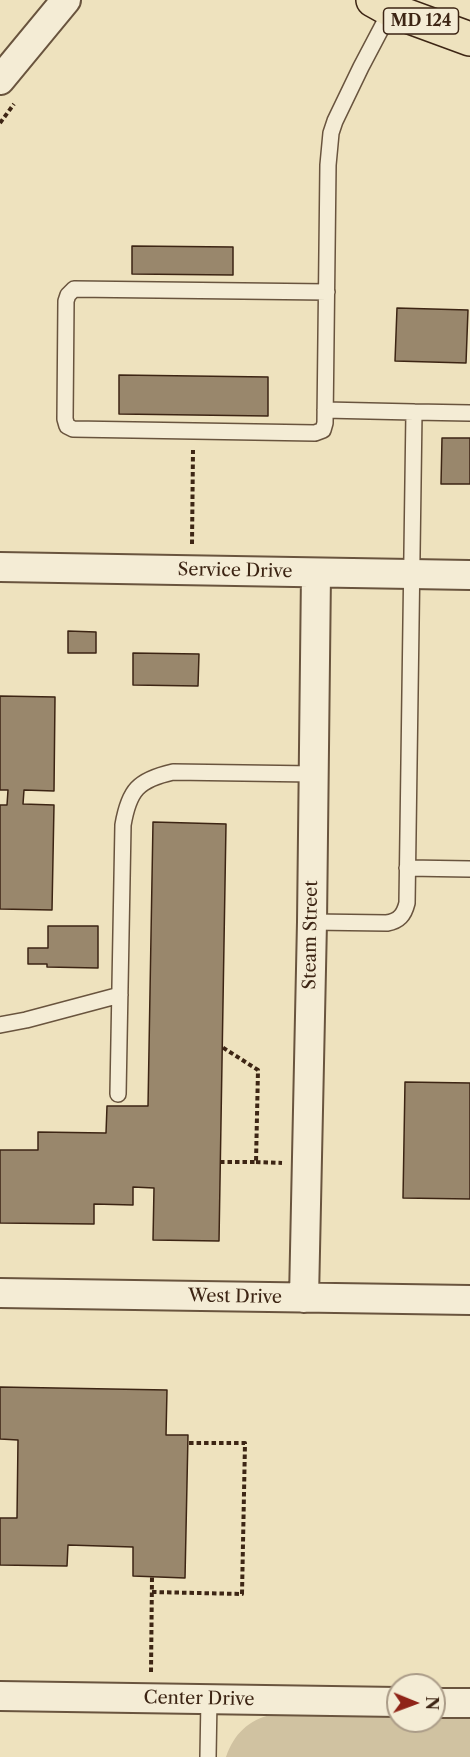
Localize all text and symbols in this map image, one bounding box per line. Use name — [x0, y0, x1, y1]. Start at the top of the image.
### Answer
road number: MD 124 — [384, 8, 458, 34]
street label: Service Drive — [177, 559, 293, 583]
street label: Steam Street — [299, 880, 323, 990]
street label: West Drive — [188, 1285, 282, 1309]
north arrow — [386, 1673, 446, 1733]
street label: Center Drive — [143, 1687, 255, 1711]
text: N — [422, 1696, 442, 1710]

